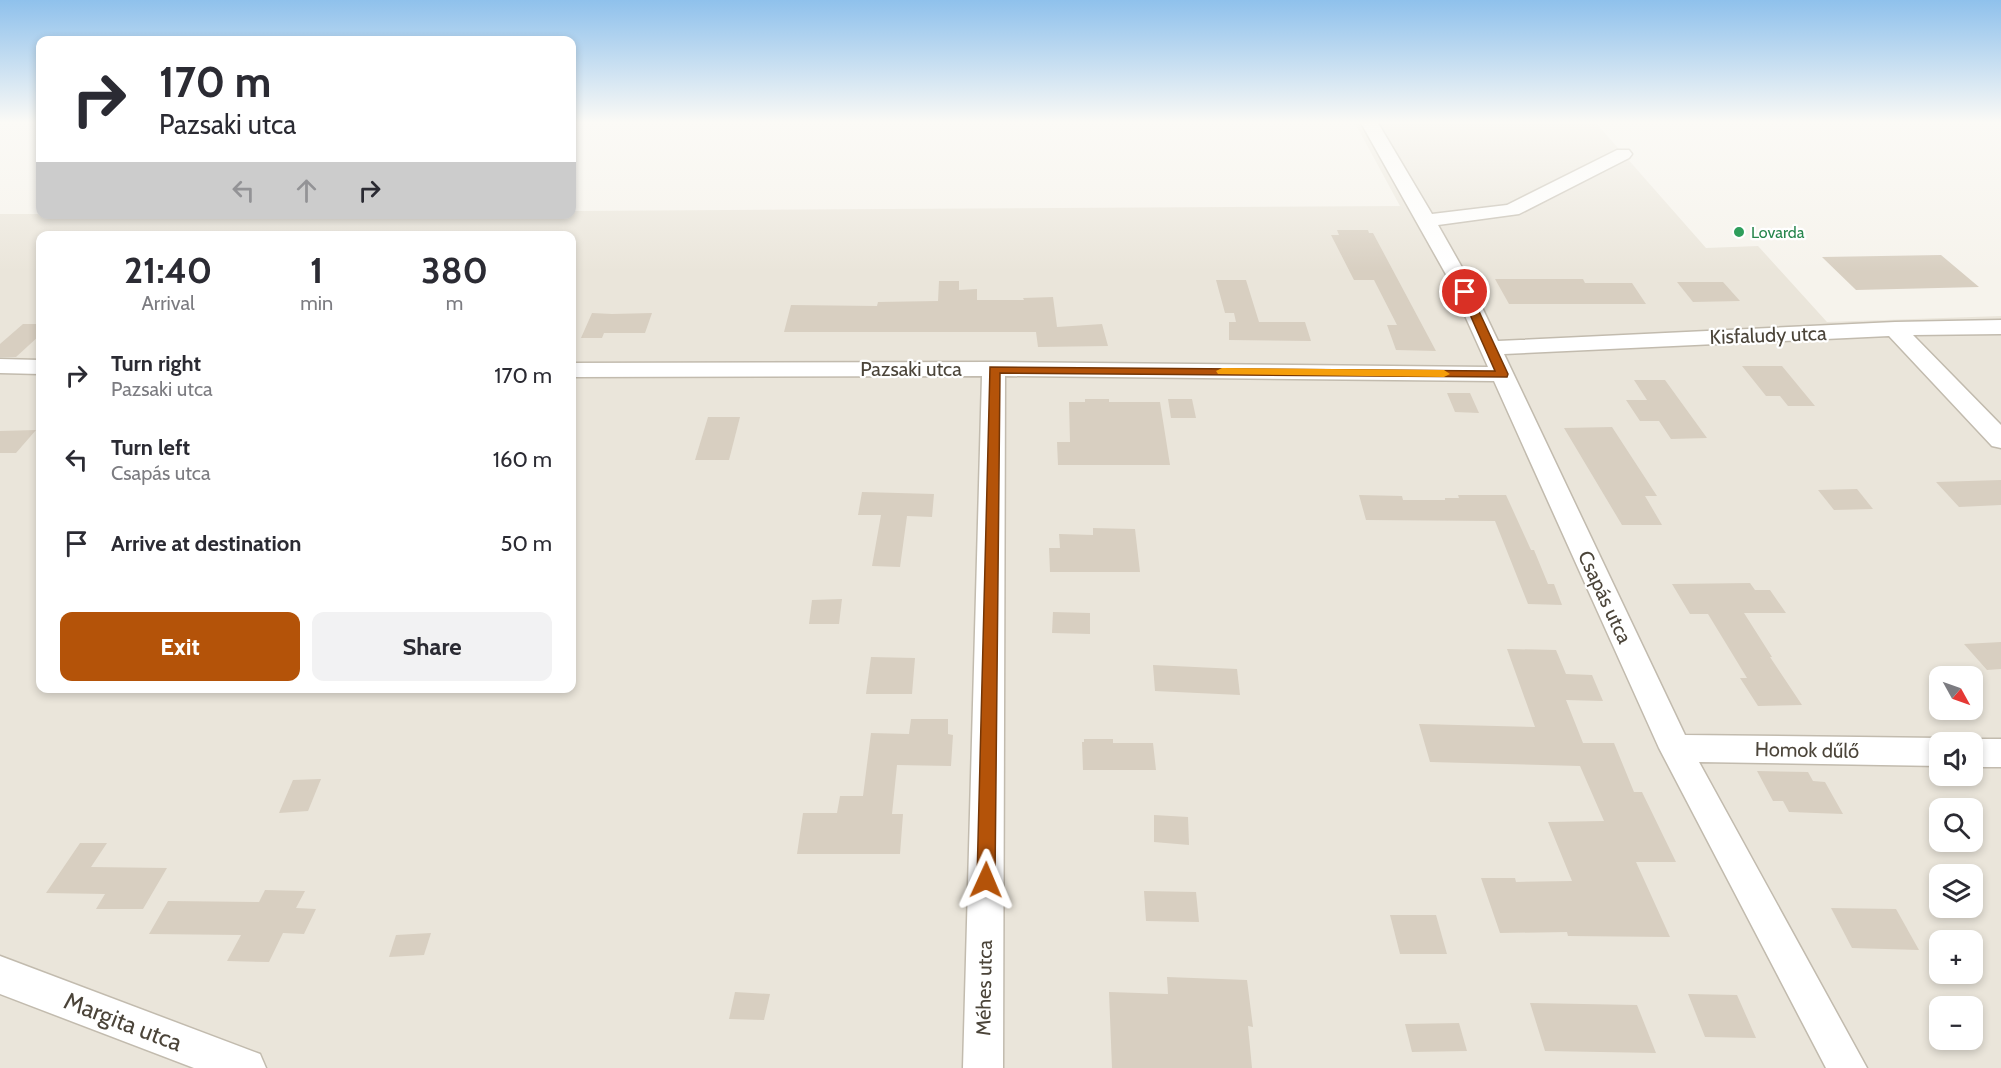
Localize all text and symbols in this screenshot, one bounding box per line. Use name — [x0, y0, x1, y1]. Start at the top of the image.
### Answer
text: 170 m — [159, 56, 271, 108]
icon: right — [60, 60, 138, 138]
text: Pazsaki utca — [159, 108, 296, 141]
icon: left — [227, 174, 260, 207]
icon: ahead — [290, 174, 323, 207]
icon: right — [353, 174, 386, 207]
place label: Lovarda — [1751, 223, 1805, 242]
marker: Lovarda — [1732, 225, 1746, 239]
text: 21:40 — [124, 248, 212, 292]
text: 1 — [310, 248, 323, 292]
text: 380 — [421, 248, 488, 292]
pin — [1439, 266, 1490, 317]
icon: arrive — [1448, 275, 1481, 308]
text: Arrival — [142, 291, 195, 315]
text: min — [300, 291, 333, 315]
text: m — [446, 291, 463, 315]
street label: Kisfaludy utca — [1709, 321, 1827, 349]
text: Turn right — [111, 350, 201, 377]
street label: Pazsaki utca — [860, 357, 962, 381]
icon: right — [60, 359, 93, 392]
text: 170 m — [494, 362, 552, 389]
text: Pazsaki utca — [111, 377, 213, 401]
text: Turn left — [111, 434, 190, 461]
icon: left — [60, 443, 93, 476]
text: 160 m — [493, 446, 552, 473]
text: Csapás utca — [111, 461, 211, 485]
icon: arrive — [60, 527, 93, 560]
text: Arrive at destination — [111, 530, 301, 557]
text: 50 m — [500, 530, 552, 557]
street label: Csapás utca — [1573, 547, 1637, 648]
button: Exit — [60, 612, 300, 681]
button: Share — [312, 612, 552, 681]
north arrow — [1929, 666, 1983, 720]
map controls — [1929, 666, 1983, 1050]
button: sound — [1929, 732, 1983, 786]
street label: Homok dűlő — [1755, 737, 1859, 763]
button: search — [1929, 798, 1983, 852]
position arrow — [954, 848, 1018, 912]
button: layers — [1929, 864, 1983, 918]
button: + — [1929, 930, 1983, 984]
street label: Méhes utca — [971, 939, 997, 1036]
street label: Margita utca — [60, 986, 187, 1057]
button: − — [1929, 996, 1983, 1050]

